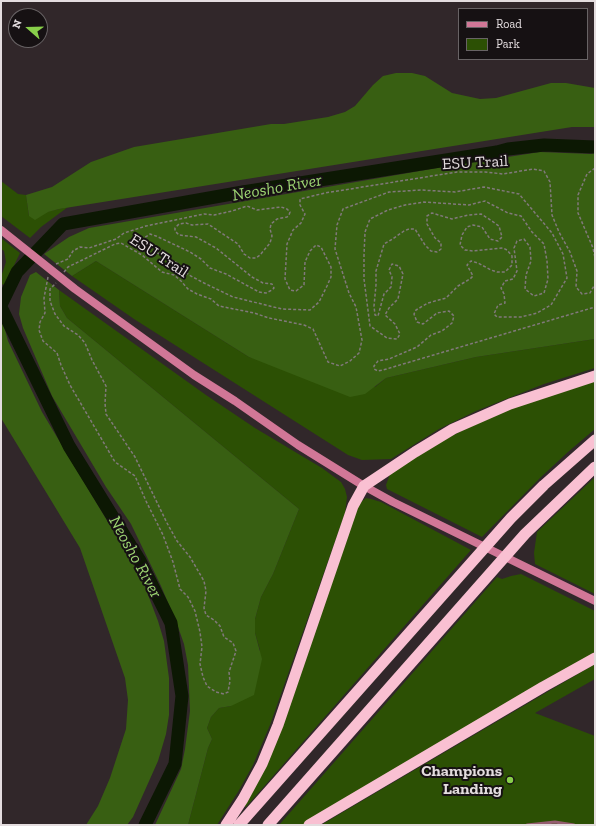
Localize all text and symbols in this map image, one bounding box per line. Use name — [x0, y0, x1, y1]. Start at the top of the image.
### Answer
north arrow — [8, 8, 48, 48]
legend — [458, 8, 588, 60]
text: Road — [496, 17, 522, 31]
text: N — [10, 18, 25, 30]
text: Park — [496, 37, 520, 51]
street label: ESU Trail — [442, 152, 508, 174]
water label: Neosho River — [231, 170, 323, 206]
street label: ESU Trail — [126, 230, 192, 282]
water label: Neosho River — [104, 512, 166, 602]
place label: Champions Landing — [421, 761, 502, 799]
marker: Champions Landing — [505, 775, 515, 785]

